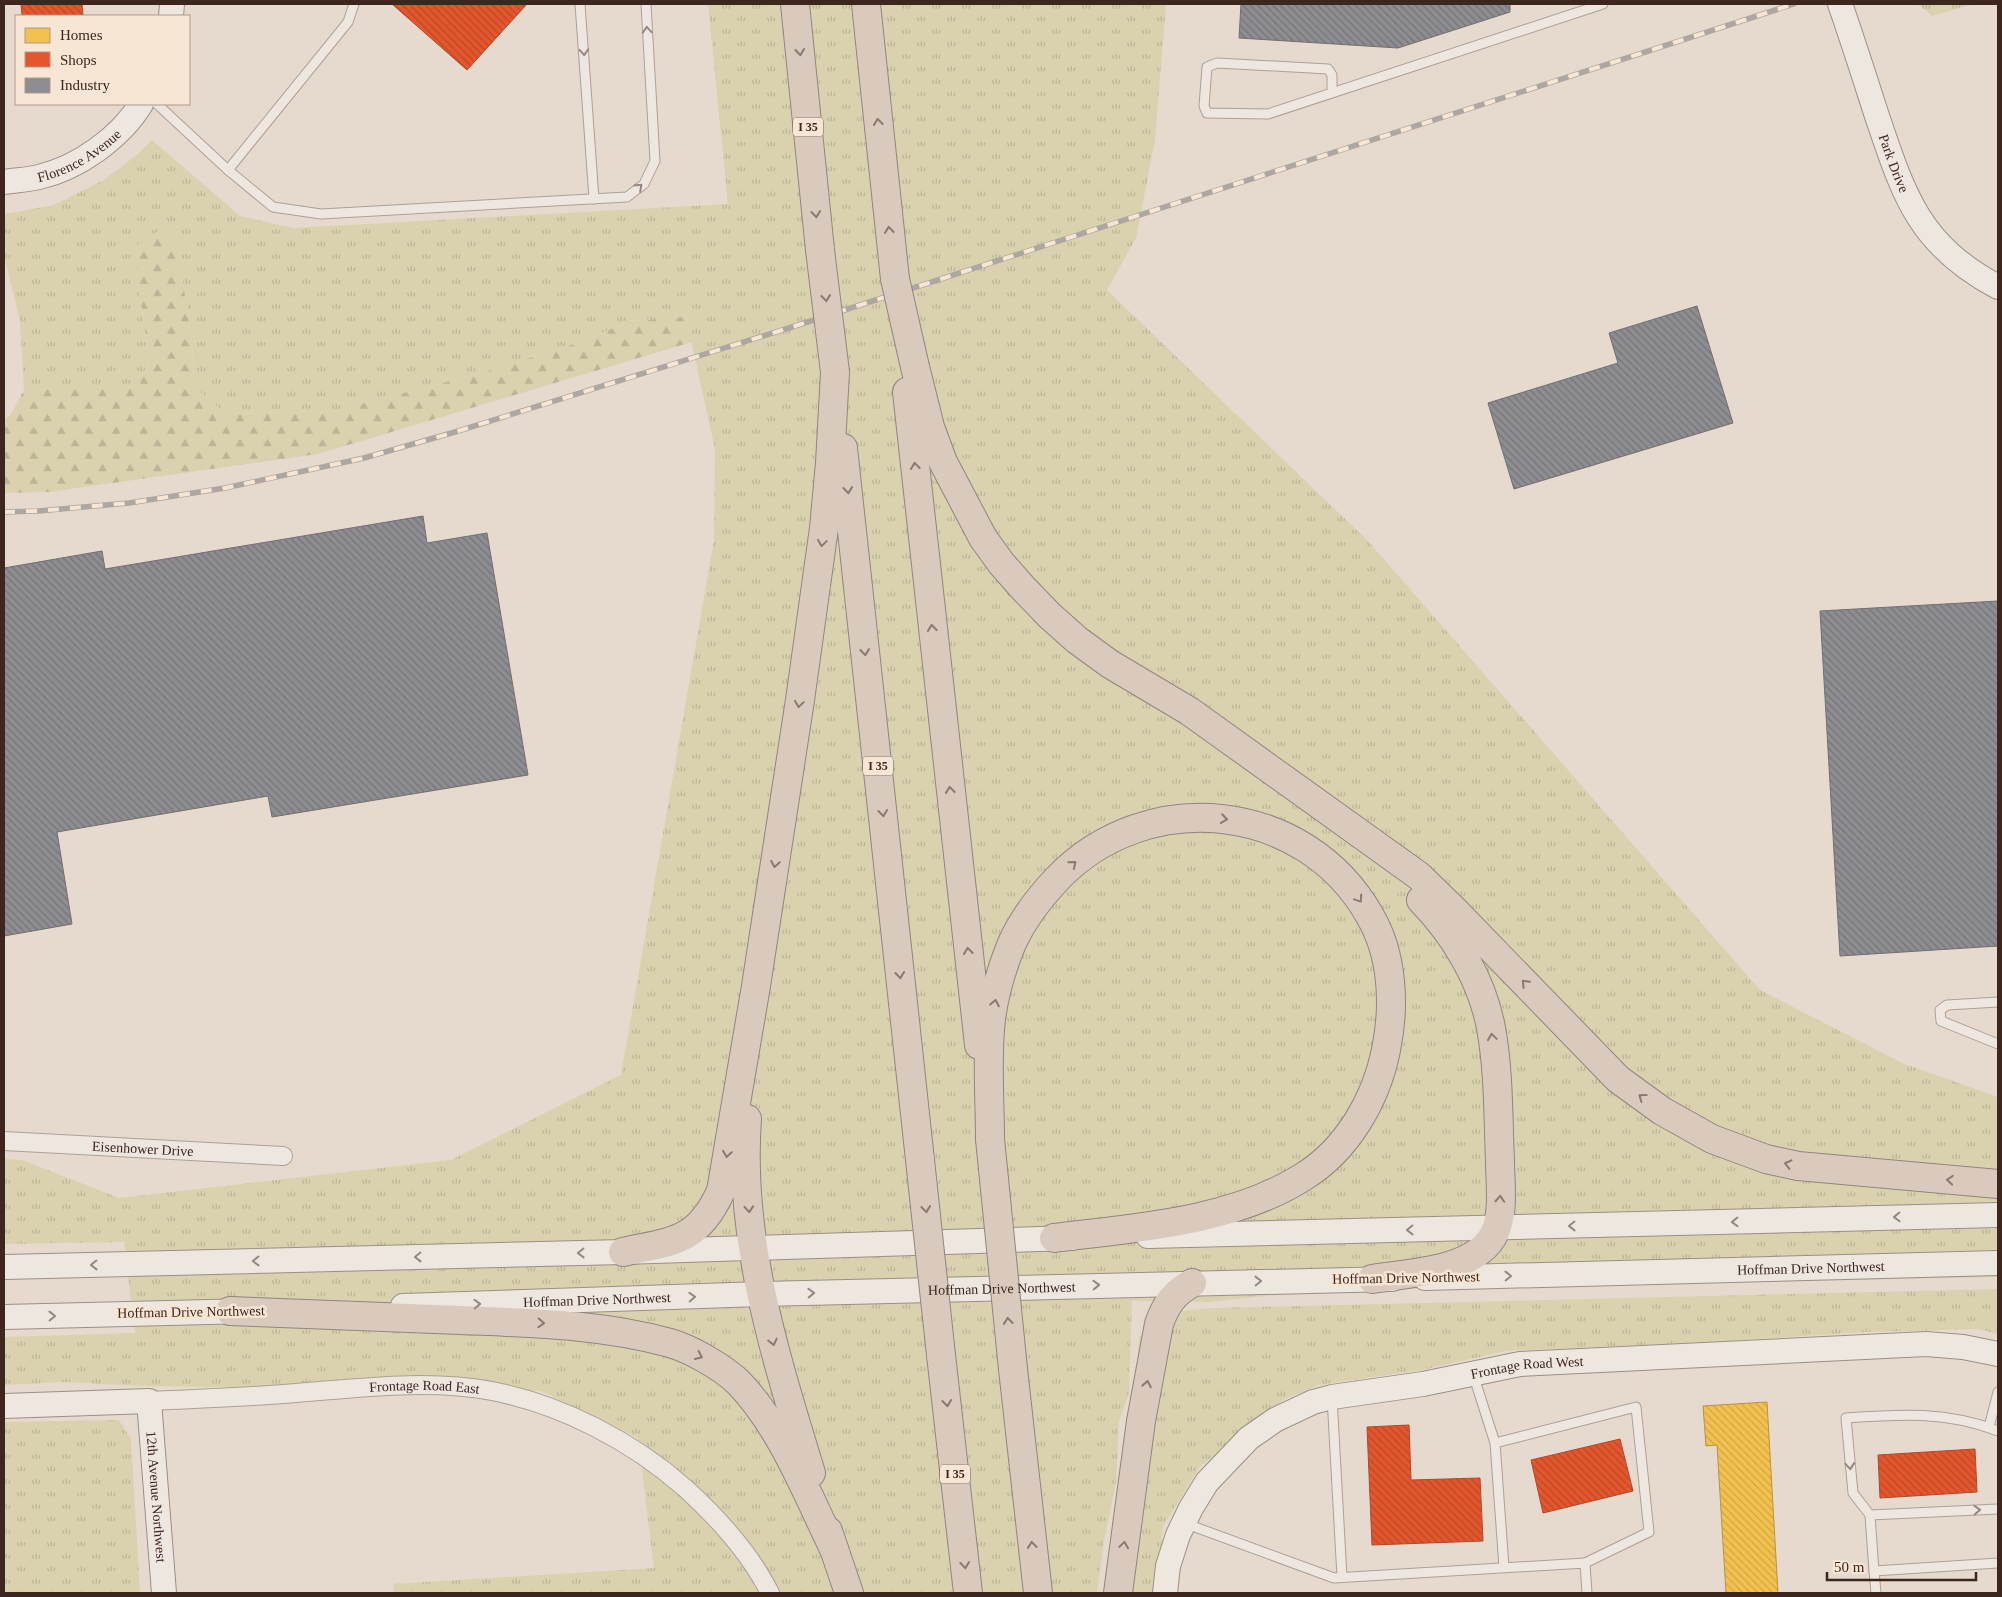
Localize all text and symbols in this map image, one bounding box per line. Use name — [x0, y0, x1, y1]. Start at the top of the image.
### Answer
legend — [15, 15, 190, 105]
one-way arrow — [642, 26, 653, 34]
text: Homes — [60, 27, 103, 43]
one-way arrow — [578, 49, 589, 57]
one-way arrow — [794, 49, 805, 57]
text: Shops — [60, 52, 97, 68]
text: Industry — [60, 77, 110, 93]
one-way arrow — [873, 117, 884, 125]
road number: I 35 — [793, 118, 823, 136]
street label: Florence Avenue — [36, 126, 124, 185]
street label: Park Drive — [1876, 132, 1912, 195]
one-way arrow — [633, 184, 642, 193]
one-way arrow — [811, 210, 822, 218]
one-way arrow — [884, 226, 895, 234]
one-way arrow — [820, 295, 831, 303]
one-way arrow — [910, 462, 921, 470]
one-way arrow — [842, 486, 853, 494]
one-way arrow — [817, 539, 828, 547]
one-way arrow — [927, 624, 938, 632]
one-way arrow — [859, 648, 870, 656]
one-way arrow — [795, 699, 805, 708]
road number: I 35 — [863, 756, 893, 776]
one-way arrow — [945, 785, 956, 793]
one-way arrow — [877, 809, 888, 817]
one-way arrow — [1220, 813, 1228, 824]
one-way arrow — [770, 860, 780, 869]
one-way arrow — [1067, 861, 1076, 870]
one-way arrow — [1353, 894, 1362, 903]
one-way arrow — [963, 947, 974, 955]
one-way arrow — [894, 971, 905, 979]
one-way arrow — [1522, 980, 1531, 989]
one-way arrow — [989, 998, 1000, 1007]
one-way arrow — [1487, 1033, 1498, 1041]
one-way arrow — [1638, 1093, 1647, 1103]
street label: Eisenhower Drive — [92, 1138, 194, 1159]
one-way arrow — [722, 1150, 732, 1159]
one-way arrow — [1784, 1159, 1793, 1170]
one-way arrow — [1945, 1175, 1953, 1186]
one-way arrow — [1494, 1195, 1505, 1203]
one-way arrow — [743, 1205, 754, 1213]
one-way arrow — [920, 1205, 931, 1213]
one-way arrow — [1893, 1212, 1901, 1223]
one-way arrow — [1730, 1217, 1738, 1227]
one-way arrow — [1568, 1221, 1576, 1231]
one-way arrow — [1405, 1225, 1413, 1235]
one-way arrow — [577, 1247, 585, 1258]
one-way arrow — [414, 1252, 422, 1262]
one-way arrow — [252, 1256, 260, 1266]
street label: Hoffman Drive Northwest — [1737, 1258, 1885, 1277]
one-way arrow — [89, 1260, 97, 1270]
street label: Hoffman Drive Northwest — [1332, 1269, 1480, 1287]
one-way arrow — [1504, 1271, 1512, 1281]
one-way arrow — [1254, 1276, 1262, 1286]
street label: Hoffman Drive Northwest — [928, 1279, 1076, 1298]
one-way arrow — [1092, 1280, 1100, 1291]
one-way arrow — [807, 1288, 815, 1298]
street label: Hoffman Drive Northwest — [523, 1290, 671, 1309]
one-way arrow — [688, 1292, 696, 1303]
one-way arrow — [474, 1299, 482, 1309]
street label: Hoffman Drive Northwest — [117, 1303, 265, 1321]
one-way arrow — [49, 1310, 57, 1321]
one-way arrow — [1003, 1316, 1014, 1324]
one-way arrow — [537, 1318, 545, 1329]
one-way arrow — [767, 1337, 778, 1346]
one-way arrow — [694, 1350, 703, 1360]
street label: Frontage Road West — [1469, 1353, 1584, 1381]
street label: Frontage Road East — [369, 1378, 481, 1396]
one-way arrow — [1142, 1380, 1152, 1388]
one-way arrow — [941, 1399, 952, 1407]
street label: 12th Avenue Northwest — [144, 1430, 169, 1563]
one-way arrow — [1844, 1462, 1855, 1470]
road number: I 35 — [940, 1465, 970, 1484]
one-way arrow — [1973, 1505, 1981, 1516]
one-way arrow — [1027, 1540, 1038, 1548]
one-way arrow — [1118, 1541, 1129, 1549]
scale bar — [1827, 1550, 1976, 1582]
text: 50 m — [1834, 1559, 1865, 1575]
one-way arrow — [959, 1561, 970, 1569]

